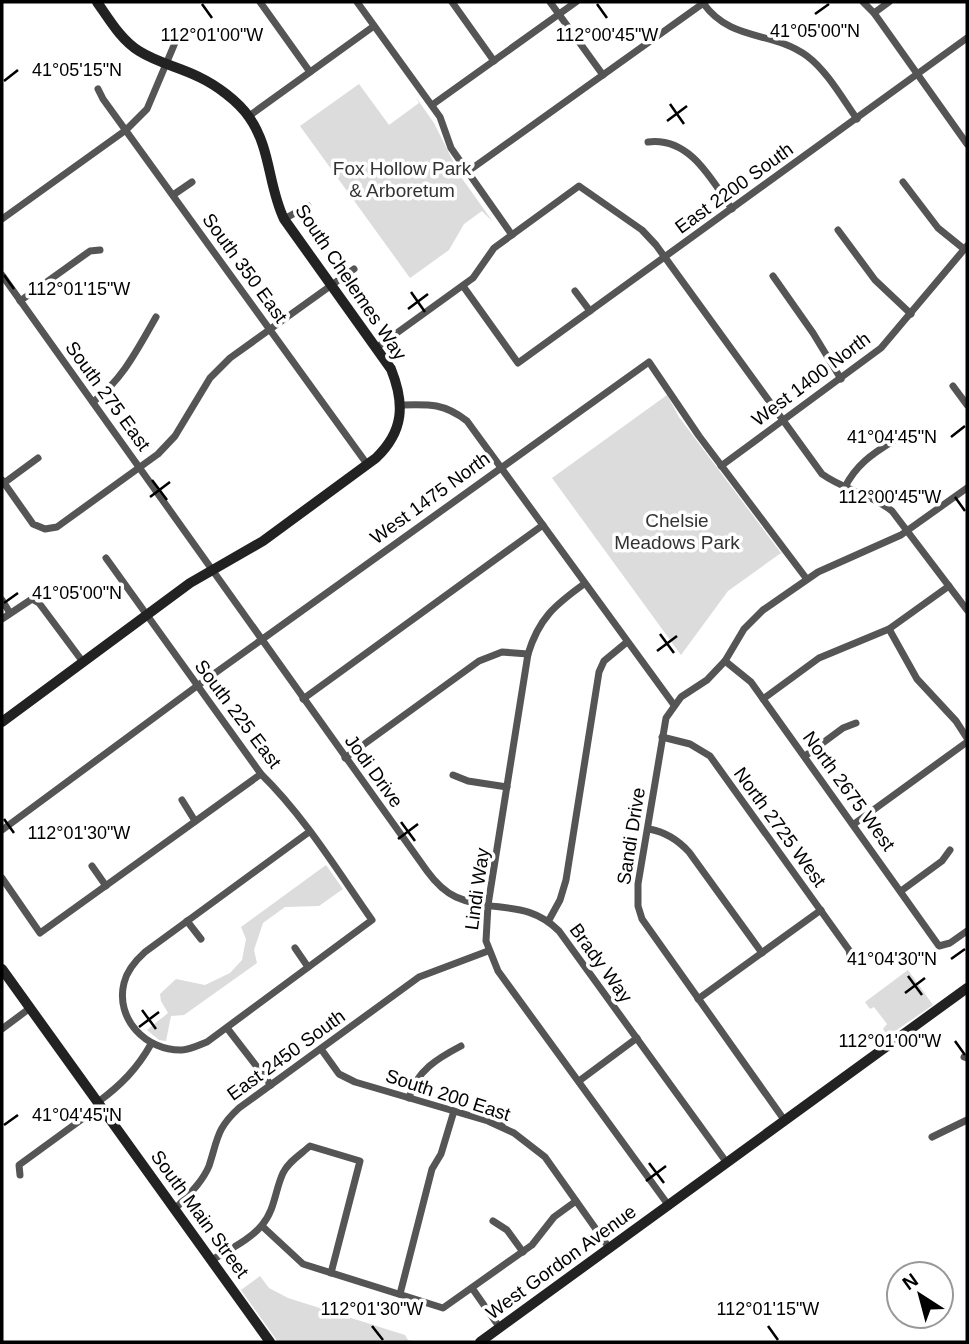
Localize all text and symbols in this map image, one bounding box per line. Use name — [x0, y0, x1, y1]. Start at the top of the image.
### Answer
text: 41°05'00"N — [770, 21, 860, 41]
text: 112°01'00"W — [161, 25, 263, 45]
text: 112°00'45"W — [556, 25, 658, 45]
text: 41°05'15"N — [32, 60, 122, 80]
street label: East 2200 South — [671, 138, 797, 238]
park label: Fox Hollow Park & Arboretum — [333, 158, 472, 201]
street label: South Chelemes Way — [291, 200, 411, 364]
street label: South 350 East — [198, 209, 292, 327]
text: 112°01'15"W — [28, 279, 130, 299]
street label: West 1400 North — [748, 328, 874, 430]
street label: South 275 East — [61, 337, 155, 455]
text: 41°04'45"N — [847, 427, 937, 447]
street label: West 1475 North — [366, 448, 494, 548]
text: 112°00'45"W — [839, 487, 941, 507]
park label: Chelsie Meadows Park — [614, 510, 740, 553]
text: 41°05'00"N — [32, 583, 122, 603]
street label: South 225 East — [191, 656, 286, 773]
street label: North 2675 West — [799, 727, 900, 855]
street label: Jodi Drive — [341, 731, 407, 811]
street label: North 2725 West — [730, 763, 831, 891]
street label: Sandi Drive — [613, 786, 649, 886]
text: 112°01'30"W — [28, 823, 130, 843]
street label: Lindi Way — [461, 846, 493, 931]
street label: Brady Way — [565, 920, 637, 1007]
text: 41°04'30"N — [847, 949, 937, 969]
street label: East 2450 South — [223, 1005, 349, 1105]
text: 112°01'00"W — [839, 1031, 941, 1051]
street label: South 200 East — [383, 1065, 514, 1125]
text: 41°04'45"N — [32, 1105, 122, 1125]
street label: South Main Street — [147, 1146, 254, 1282]
street label: West Gordon Avenue — [482, 1201, 640, 1323]
north arrow — [885, 1260, 955, 1330]
text: N — [899, 1269, 922, 1294]
text: 112°01'30"W — [321, 1299, 423, 1319]
text: 112°01'15"W — [717, 1299, 819, 1319]

